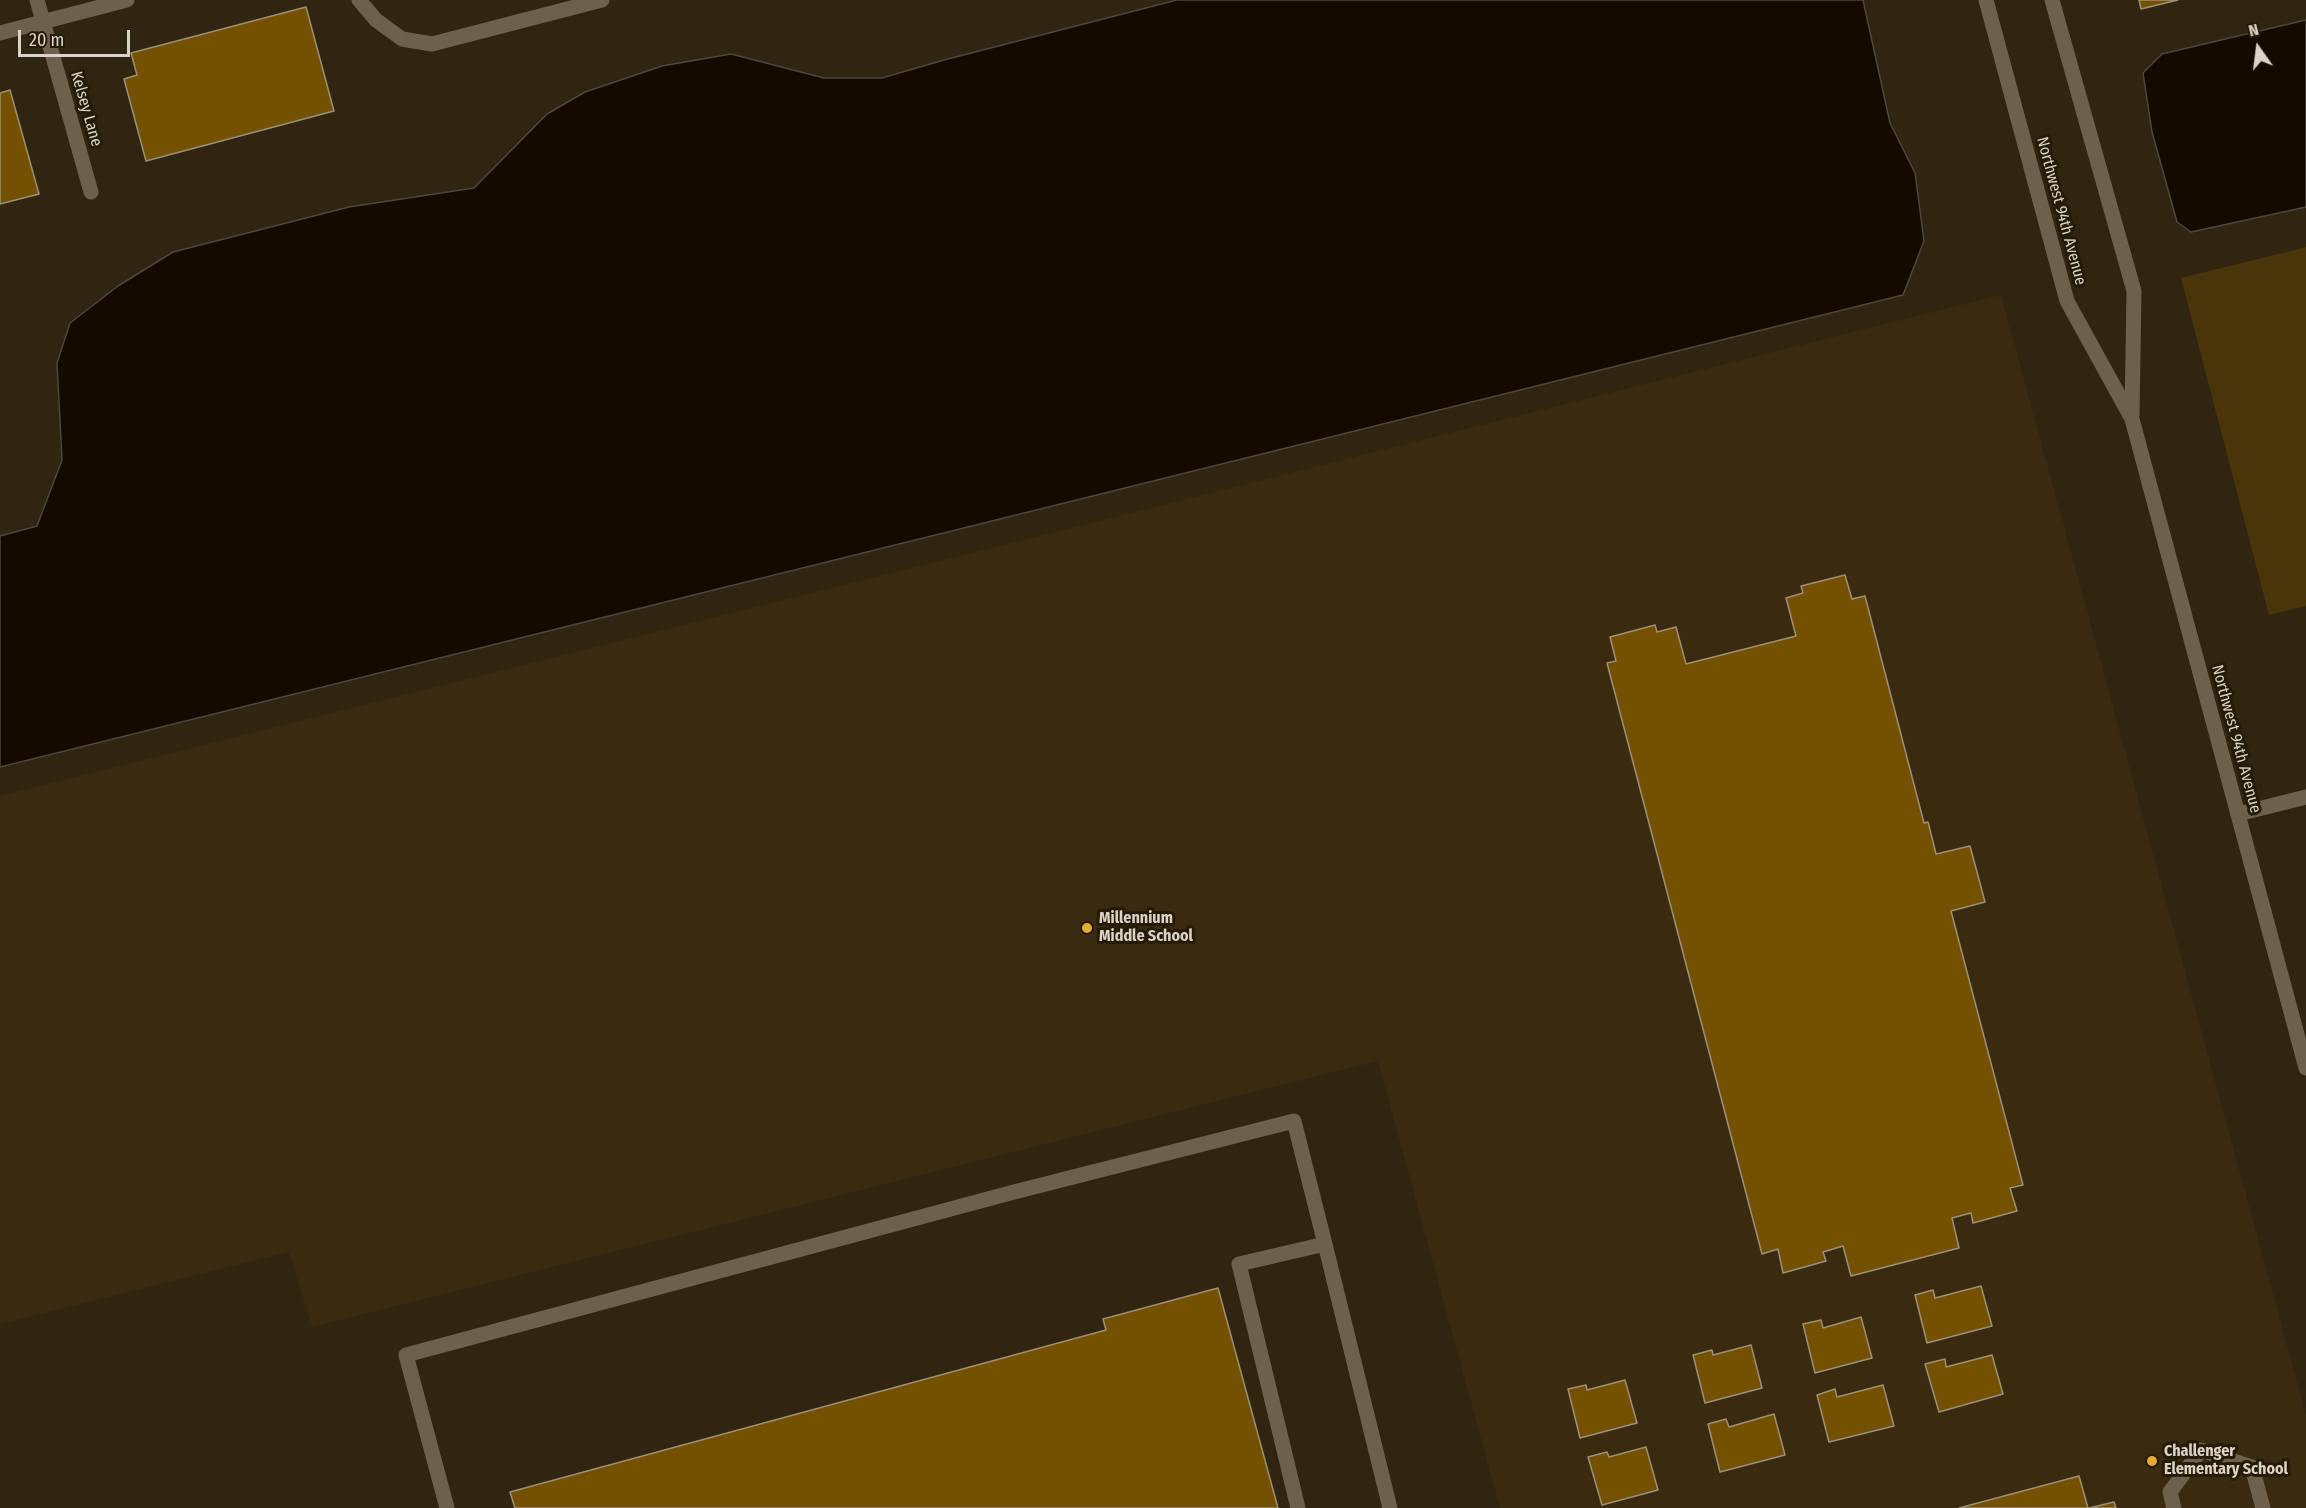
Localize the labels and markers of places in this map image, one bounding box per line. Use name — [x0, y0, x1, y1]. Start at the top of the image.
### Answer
place label: Millennium Middle School — [1099, 909, 1193, 947]
marker: Millennium Middle School — [1080, 921, 1094, 935]
place label: Challenger Elementary School — [2164, 1442, 2288, 1480]
marker: Challenger Elementary School — [2145, 1454, 2159, 1468]

